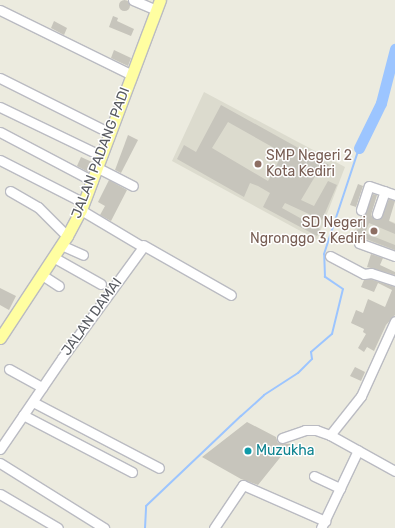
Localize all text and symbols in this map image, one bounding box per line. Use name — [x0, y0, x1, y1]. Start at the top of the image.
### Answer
street label: JALAN PADANG PADI — [68, 85, 134, 221]
place label: SMP Negeri 2 Kota Kediri — [266, 148, 352, 180]
marker: SMP Negeri 2 Kota Kediri — [253, 159, 263, 169]
place label: SD Negeri Ngronggo 3 Kediri — [250, 215, 366, 248]
marker: SD Negeri Ngronggo 3 Kediri — [369, 226, 379, 236]
street label: JALAN DAMAI — [58, 275, 126, 359]
place label: Muzukha — [256, 443, 315, 459]
marker: Muzukha — [243, 446, 253, 456]

